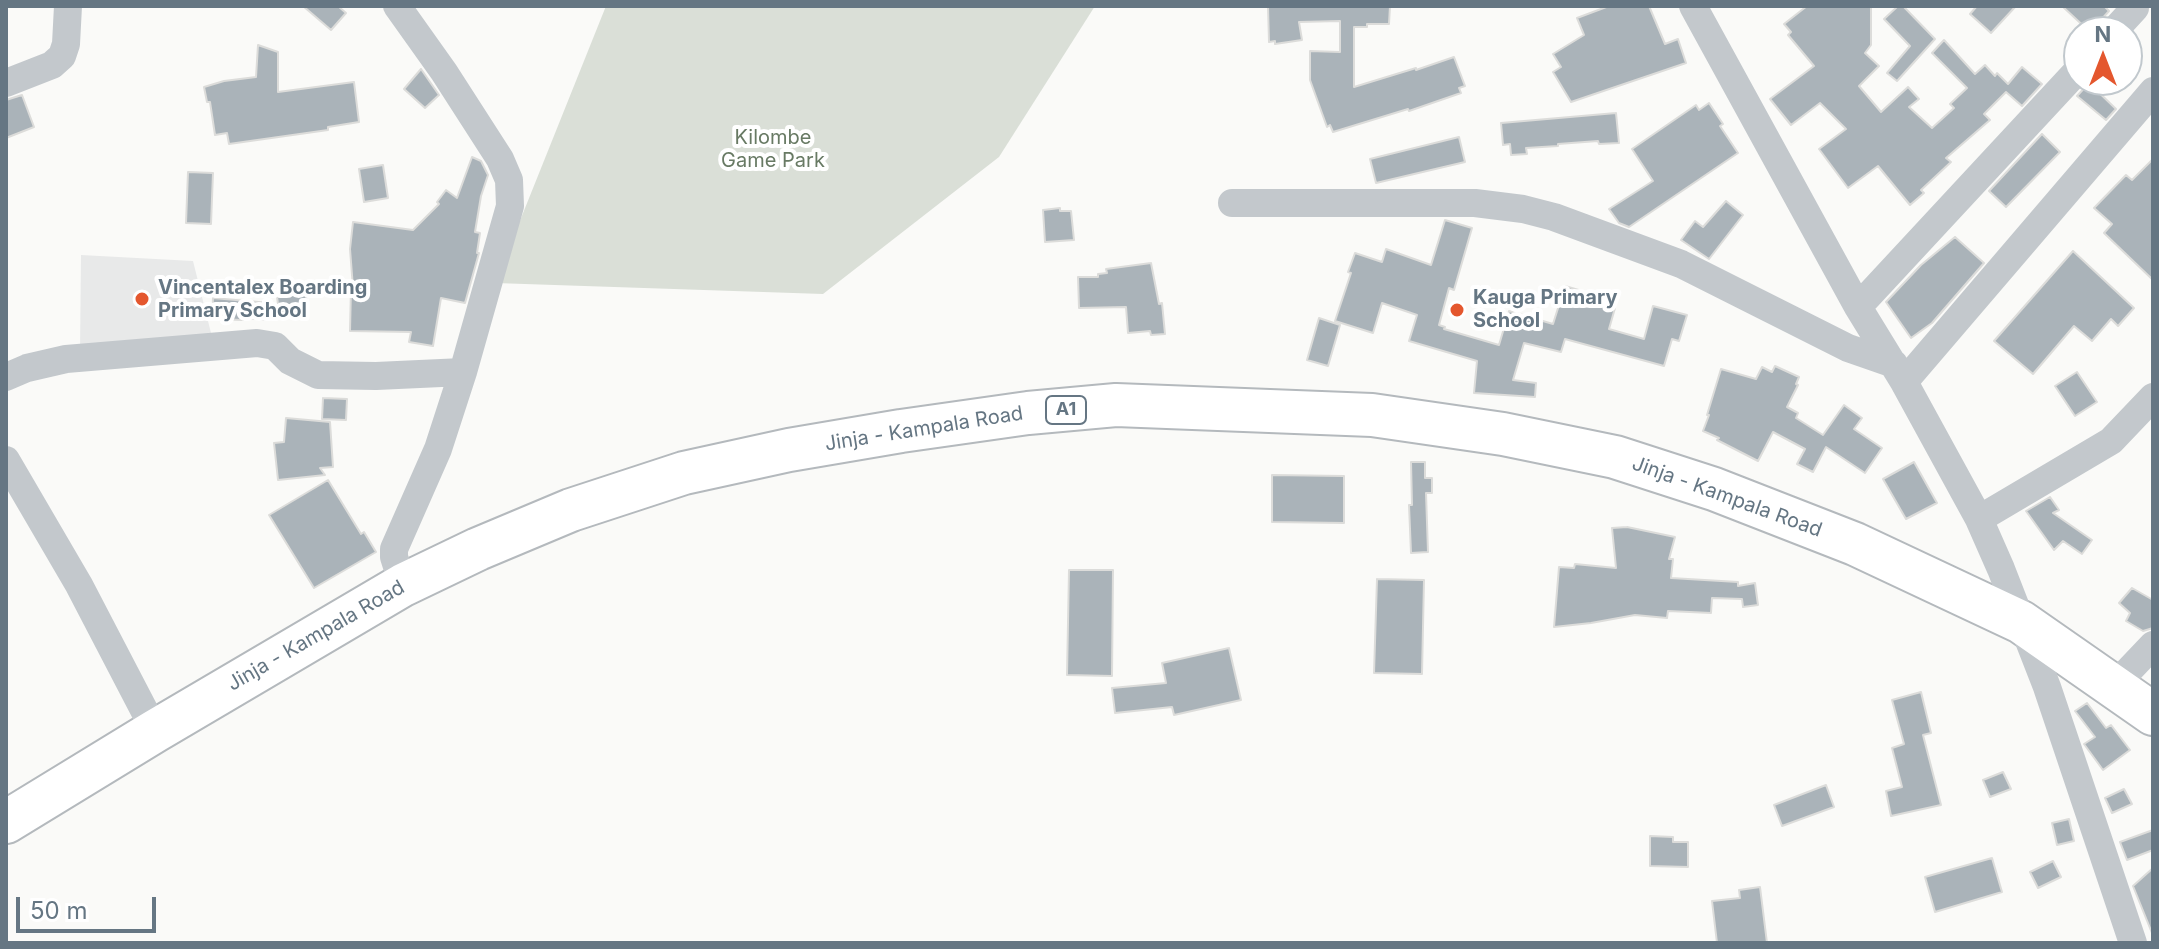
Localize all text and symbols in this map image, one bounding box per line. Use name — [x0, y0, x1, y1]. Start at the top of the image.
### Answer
north arrow — [2063, 16, 2143, 96]
text: N — [2095, 21, 2111, 47]
park label: Kilombe Game Park — [721, 126, 825, 173]
place label: Vincentalex Boarding Primary School — [158, 276, 367, 323]
place label: Kauga Primary School — [1473, 286, 1617, 333]
marker: Vincentalex Boarding Primary School — [133, 290, 151, 308]
marker: Kauga Primary School — [1448, 301, 1466, 319]
road number: A1 — [1046, 396, 1086, 424]
street label: Jinja - Kampala Road — [823, 401, 1025, 457]
street label: Jinja - Kampala Road — [1629, 451, 1825, 543]
street label: Jinja - Kampala Road — [223, 576, 409, 696]
scale bar — [20, 881, 160, 931]
text: 50 m — [30, 896, 88, 925]

